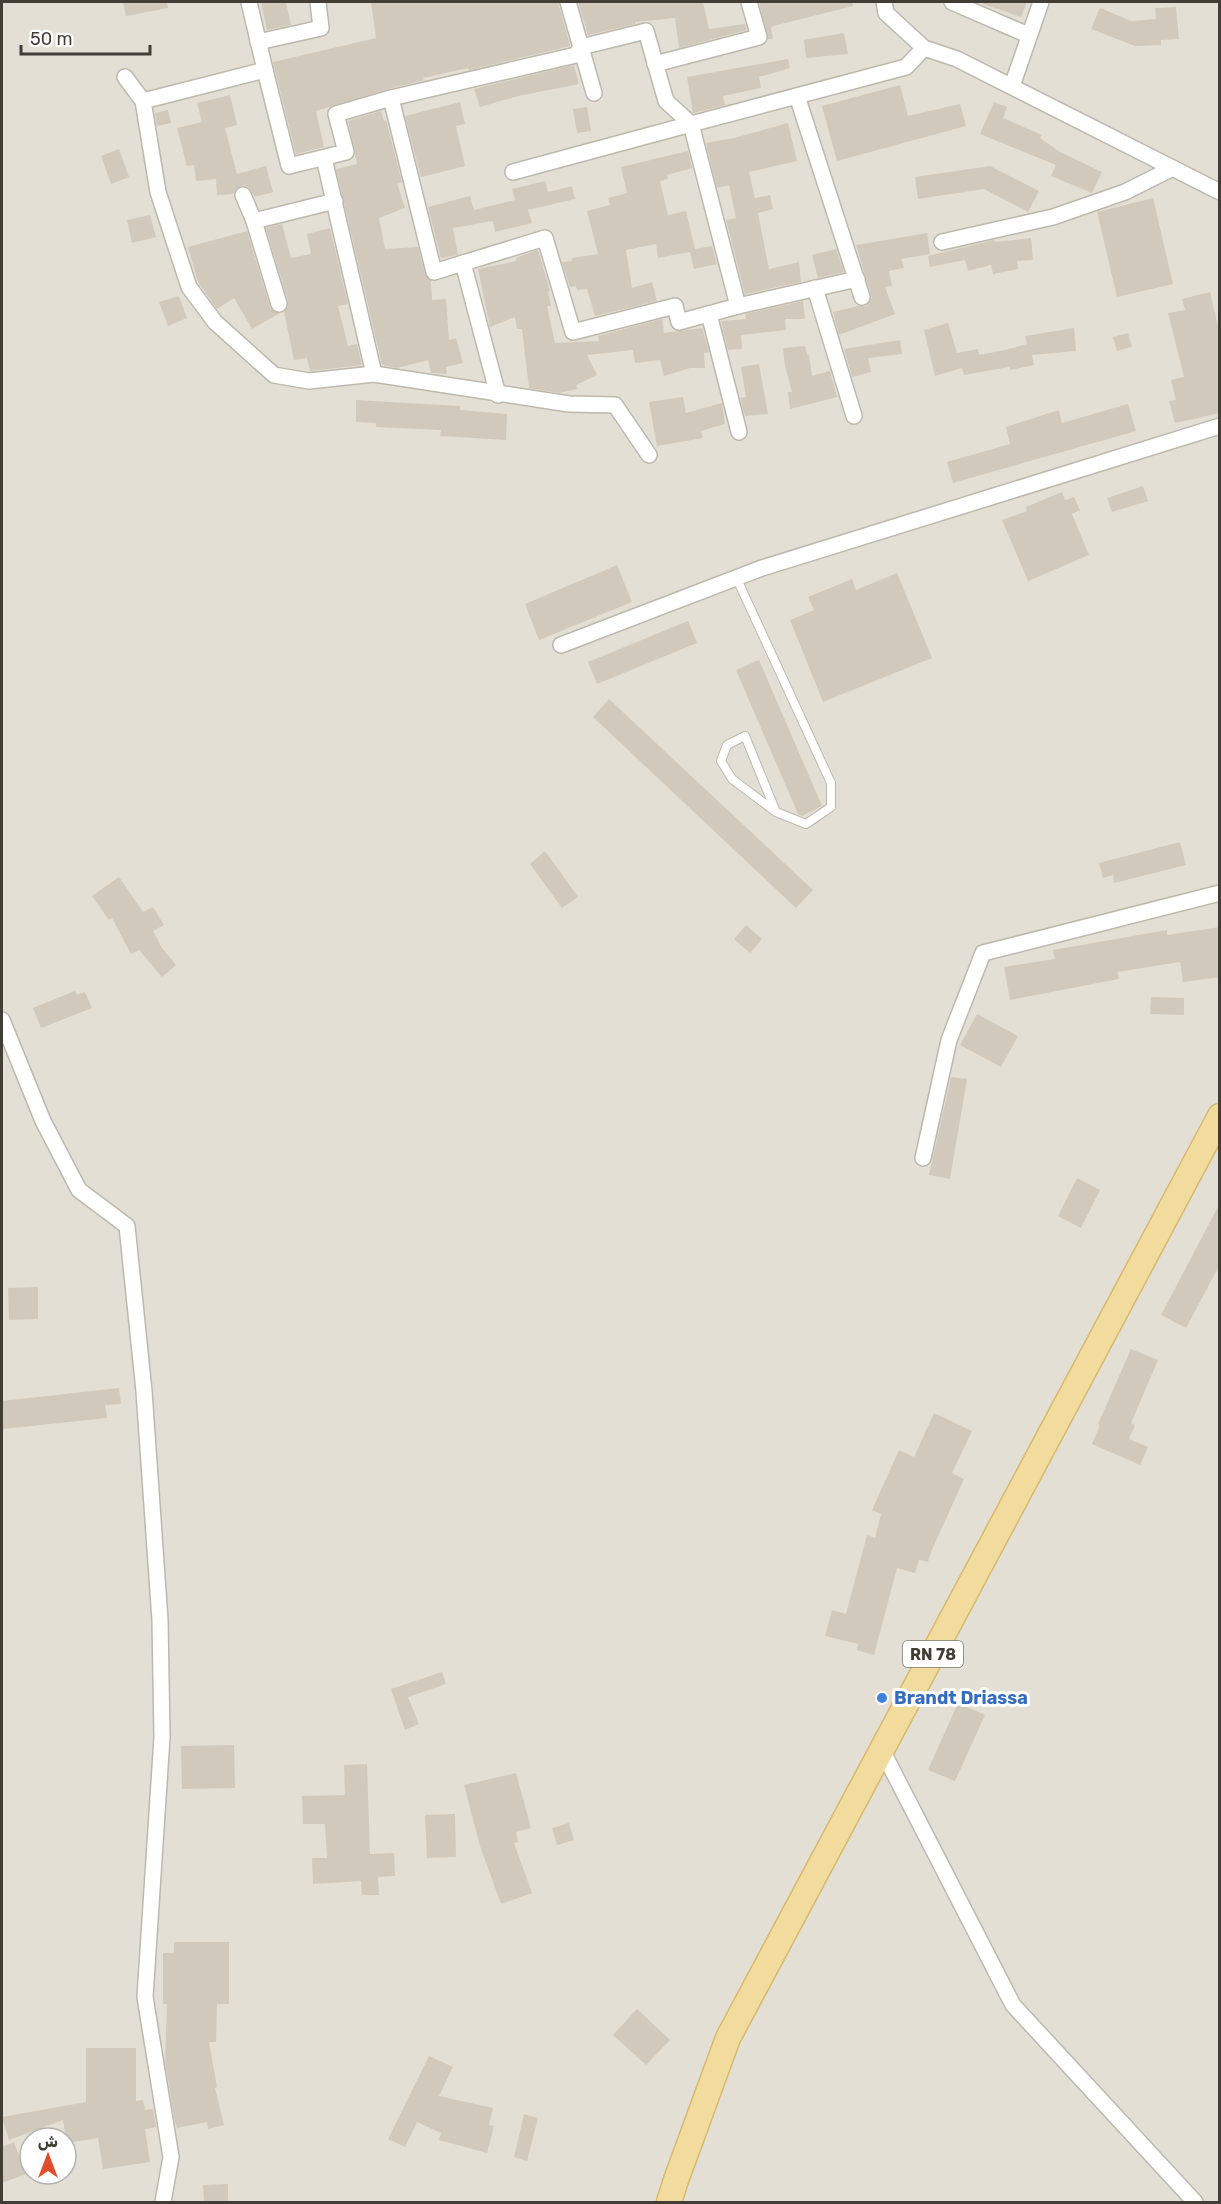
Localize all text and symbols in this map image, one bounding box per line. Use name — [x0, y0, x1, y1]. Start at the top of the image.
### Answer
scale bar — [21, 18, 150, 56]
text: 50 m — [30, 28, 73, 50]
road number: RN 78 — [903, 1641, 963, 1667]
place label: Brandt Driassa — [894, 1687, 1028, 1709]
marker: Brandt Driassa — [875, 1691, 889, 1705]
north arrow — [18, 2126, 78, 2186]
text: ش — [38, 2132, 58, 2151]

